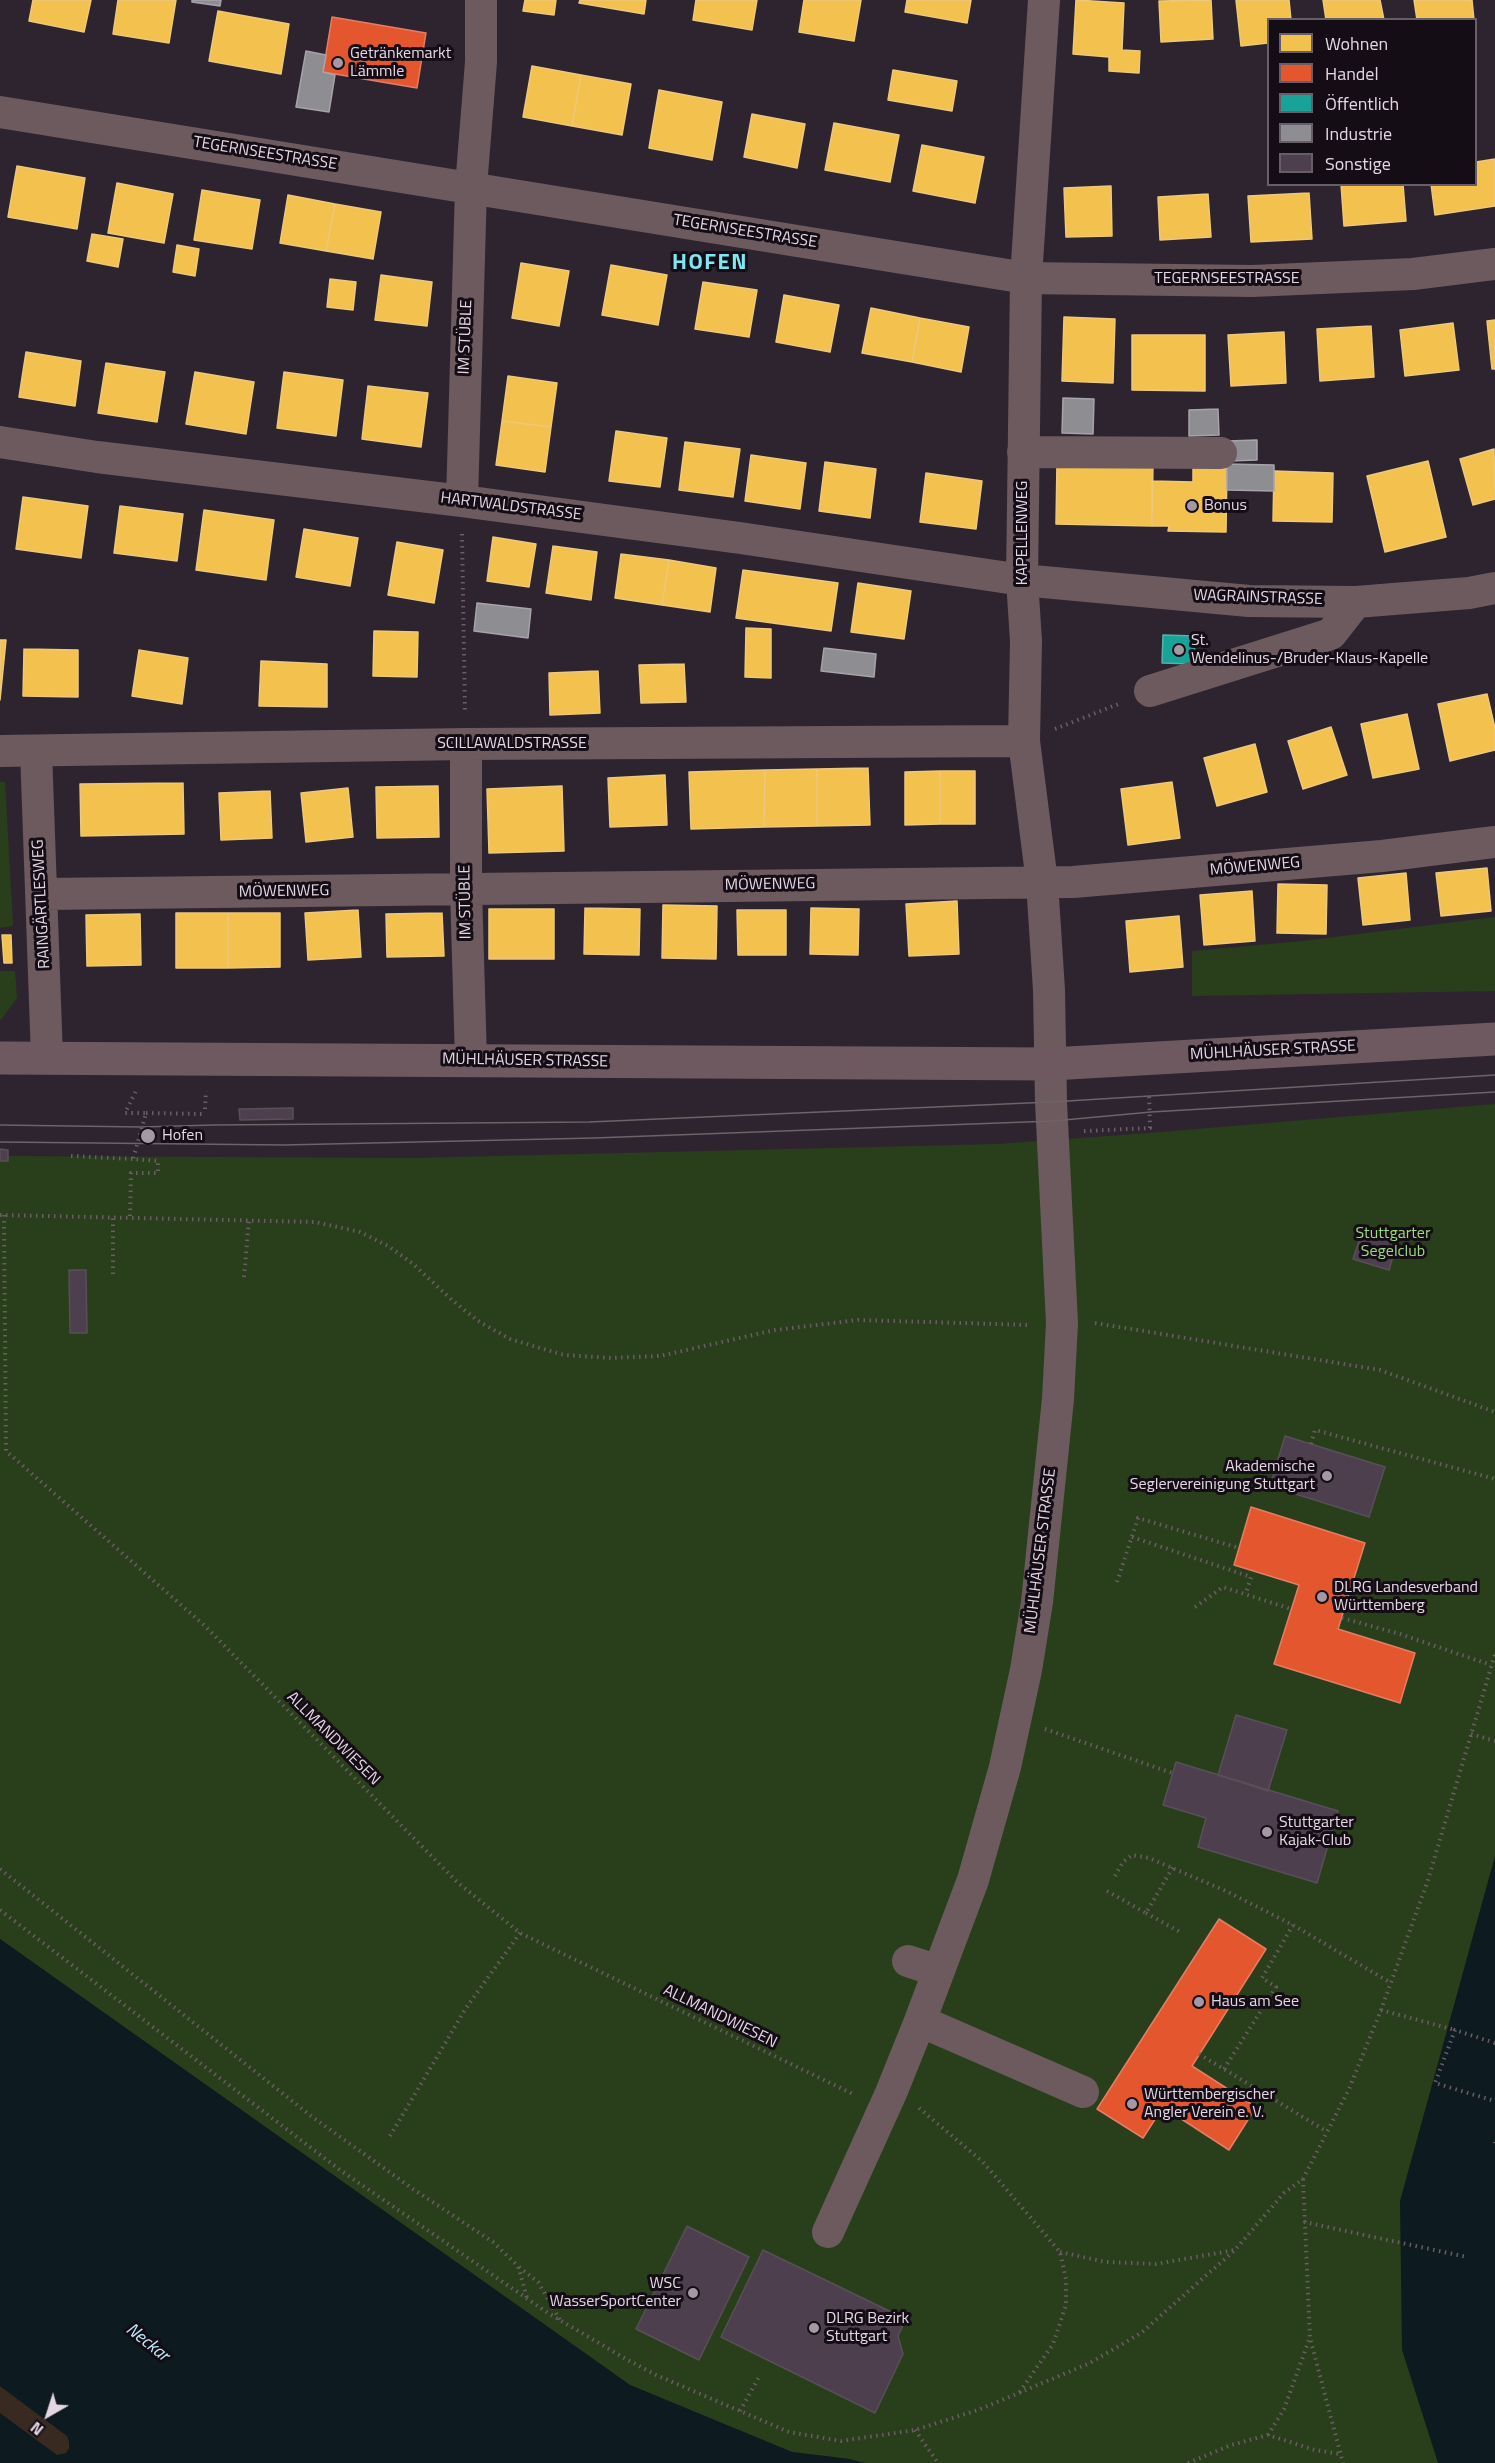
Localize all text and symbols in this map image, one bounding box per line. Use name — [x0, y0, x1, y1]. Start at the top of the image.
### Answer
legend — [1267, 18, 1477, 186]
text: Wohnen — [1325, 30, 1388, 57]
place label: Getränkemarkt Lämmle — [350, 44, 451, 82]
marker: Getränkemarkt Lämmle — [331, 56, 345, 70]
text: Handel — [1325, 60, 1379, 87]
text: Öffentlich — [1325, 90, 1399, 117]
text: Industrie — [1325, 120, 1392, 147]
street label: TEGERNSEESTRASSE — [192, 133, 338, 175]
text: Sonstige — [1325, 150, 1391, 177]
street label: TEGERNSEESTRASSE — [672, 211, 818, 253]
district label: HOFEN — [672, 251, 748, 277]
street label: TEGERNSEESTRASSE — [1154, 269, 1300, 289]
street label: IM STÜBLE — [455, 299, 477, 375]
street label: KAPELLENWEG — [1013, 481, 1033, 585]
street label: HARTWALDSTRASSE — [439, 489, 583, 525]
place label: Bonus — [1204, 496, 1247, 516]
marker: Bonus — [1185, 499, 1199, 513]
street label: WAGRAINSTRASSE — [1193, 586, 1323, 610]
place label: St. Wendelinus-/Bruder-Klaus-Kapelle — [1191, 631, 1428, 669]
marker: St. Wendelinus-/Bruder-Klaus-Kapelle — [1172, 643, 1186, 657]
street label: SCILLAWALDSTRASSE — [437, 734, 587, 754]
street label: RAINGÄRTLESWEG — [29, 839, 55, 969]
street label: MÖWENWEG — [1209, 853, 1301, 881]
street label: IM STÜBLE — [456, 865, 476, 939]
street label: MÖWENWEG — [725, 875, 815, 895]
street label: MÖWENWEG — [239, 882, 329, 902]
street label: MÜHLHÄUSER STRASSE — [1190, 1037, 1356, 1065]
street label: MÜHLHÄUSER STRASSE — [442, 1050, 608, 1072]
place label: Hofen — [162, 1126, 203, 1146]
marker: Hofen — [139, 1127, 157, 1145]
park label: Stuttgarter Segelclub — [1356, 1224, 1430, 1262]
place label: Akademische Seglervereinigung Stuttgart — [1130, 1457, 1315, 1495]
street label: MÜHLHÄUSER STRASSE — [1021, 1467, 1061, 1635]
marker: Akademische Seglervereinigung Stuttgart — [1320, 1469, 1334, 1483]
place label: DLRG Landesverband Württemberg — [1334, 1578, 1478, 1616]
marker: DLRG Landesverband Württemberg — [1315, 1590, 1329, 1604]
street label: ALLMANDWIESEN — [282, 1688, 384, 1790]
place label: Stuttgarter Kajak-Club — [1279, 1813, 1354, 1851]
marker: Stuttgarter Kajak-Club — [1260, 1825, 1274, 1839]
street label: ALLMANDWIESEN — [660, 1981, 780, 2053]
place label: Haus am See — [1211, 1992, 1299, 2012]
marker: Haus am See — [1192, 1995, 1206, 2009]
place label: Württembergischer Angler Verein e. V. — [1144, 2085, 1275, 2123]
marker: Württembergischer Angler Verein e. V. — [1125, 2097, 1139, 2111]
place label: WSC WasserSportCenter — [549, 2274, 681, 2312]
marker: WSC WasserSportCenter — [686, 2286, 700, 2300]
place label: DLRG Bezirk Stuttgart — [826, 2309, 909, 2347]
water label: Neckar — [121, 2319, 173, 2367]
marker: DLRG Bezirk Stuttgart — [807, 2321, 821, 2335]
north arrow — [18, 2385, 78, 2445]
text: N — [25, 2416, 49, 2442]

